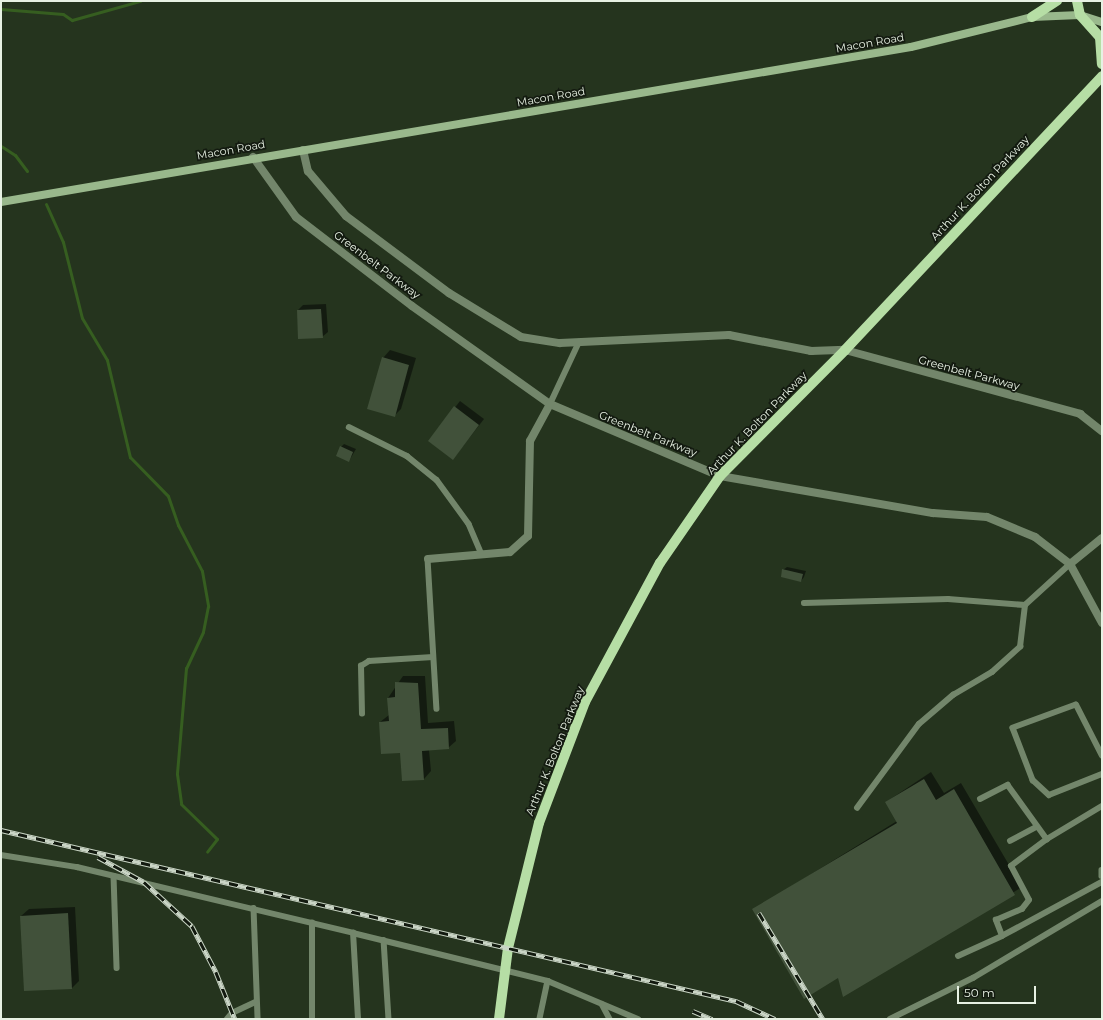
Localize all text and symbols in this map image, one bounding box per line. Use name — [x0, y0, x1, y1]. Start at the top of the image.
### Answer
street label: Macon Road — [835, 31, 905, 55]
street label: Macon Road — [516, 85, 586, 109]
street label: Arthur K. Bolton Parkway — [928, 133, 1032, 243]
street label: Macon Road — [196, 138, 266, 162]
street label: Greenbelt Parkway — [331, 228, 423, 302]
street label: Greenbelt Parkway — [917, 353, 1021, 393]
street label: Arthur K. Bolton Parkway — [704, 369, 810, 477]
street label: Greenbelt Parkway — [597, 408, 699, 460]
street label: Arthur K. Bolton Parkway — [523, 684, 587, 818]
scale bar — [959, 978, 1038, 1004]
text: 50 m — [964, 985, 995, 1000]

